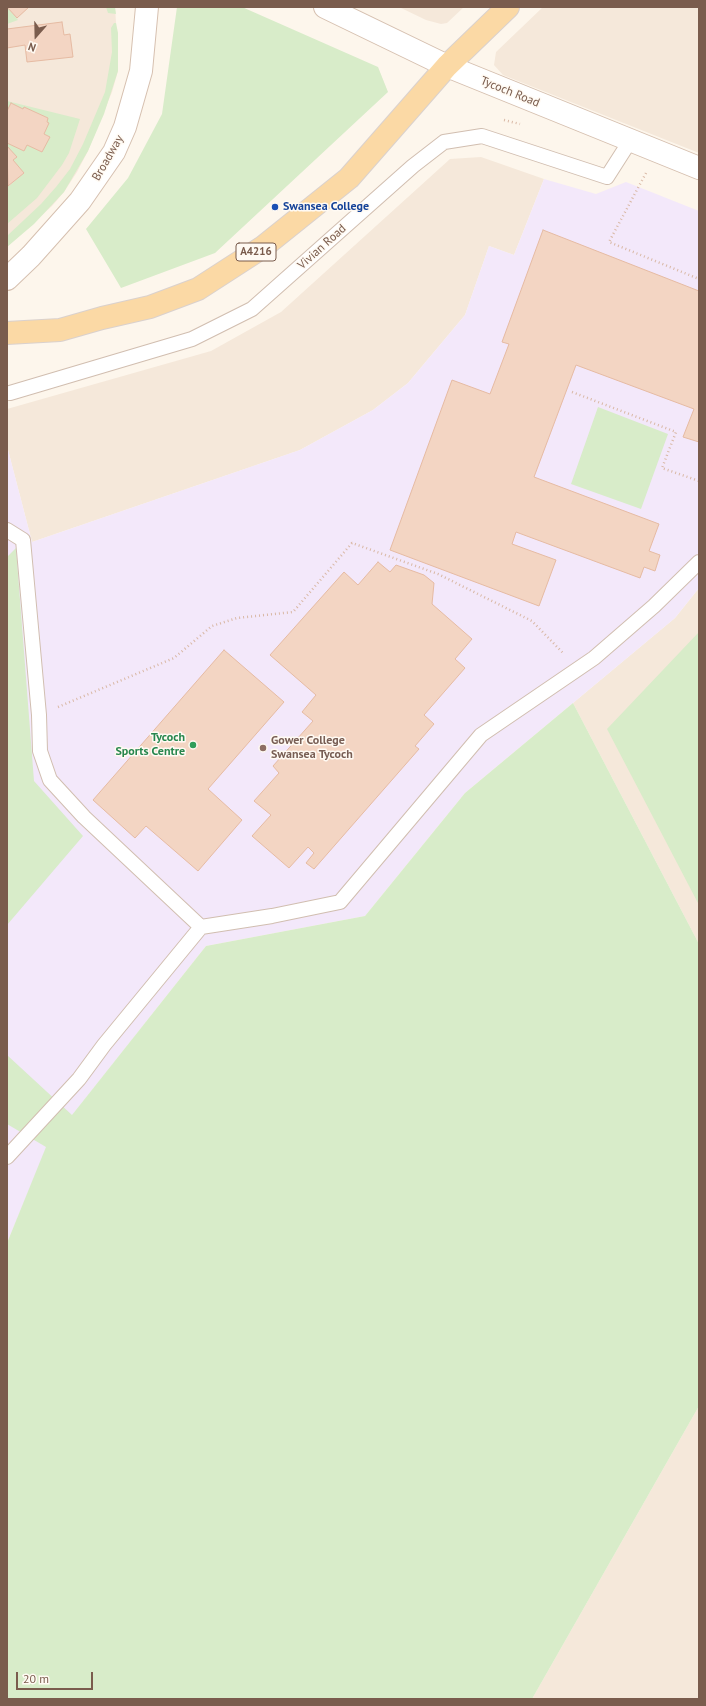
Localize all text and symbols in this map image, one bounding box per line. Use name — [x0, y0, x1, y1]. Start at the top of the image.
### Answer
north arrow — [16, 16, 56, 56]
text: N — [26, 39, 38, 55]
street label: Tycoch Road — [478, 74, 542, 110]
street label: Broadway — [89, 133, 127, 183]
place label: Swansea College — [283, 200, 369, 214]
marker: Swansea College — [270, 202, 280, 212]
street label: Vivian Road — [295, 222, 349, 272]
road number: A4216 — [236, 243, 276, 261]
place label: Tycoch Sports Centre — [115, 731, 185, 759]
place label: Gower College Swansea Tycoch — [271, 734, 353, 762]
marker: Tycoch Sports Centre — [188, 740, 198, 750]
marker: Gower College Swansea Tycoch — [258, 743, 268, 753]
scale bar — [18, 1664, 95, 1690]
text: 20 m — [23, 1671, 49, 1686]

